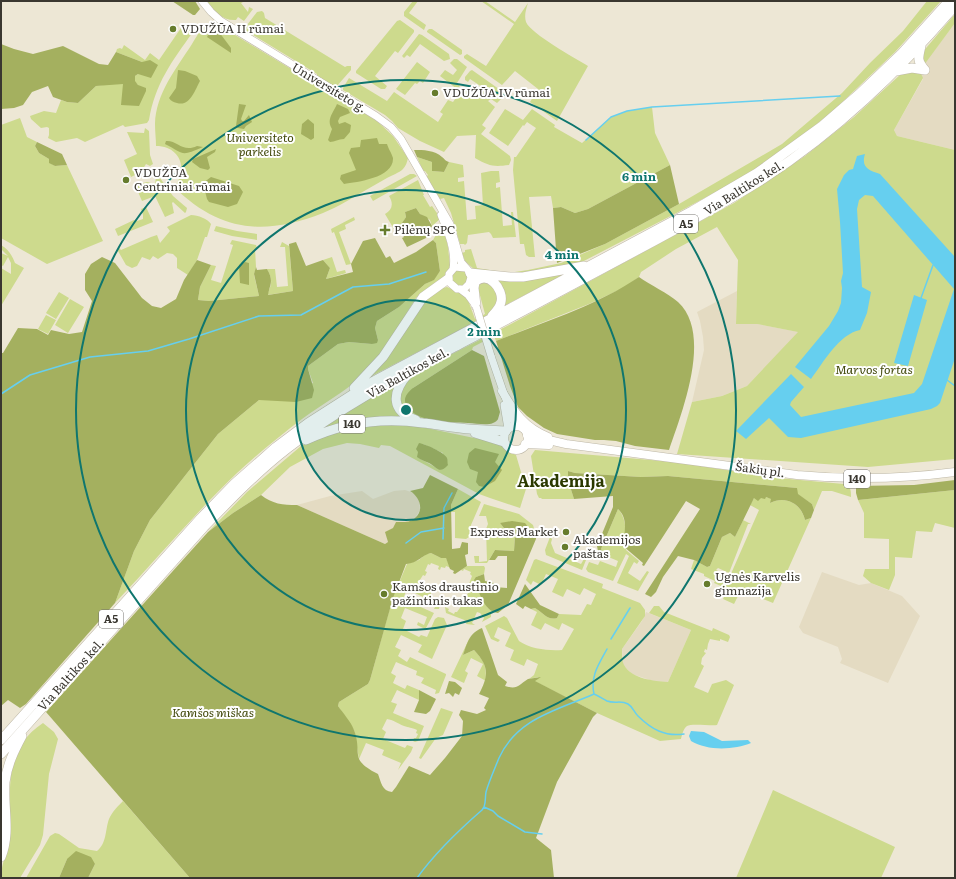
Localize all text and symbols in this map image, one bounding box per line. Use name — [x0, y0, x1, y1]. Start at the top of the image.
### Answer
place label: VDUŽŪA II rūmai — [181, 19, 284, 37]
marker: VDUŽŪA II rūmai — [168, 24, 178, 34]
street label: Universiteto g. — [289, 58, 370, 117]
place label: VDUŽŪA IV rūmai — [443, 83, 550, 101]
marker: VDUŽŪA IV rūmai — [430, 88, 440, 98]
park label: Universiteto parkelis — [226, 128, 294, 160]
street label: Via Baltikos kel. — [700, 155, 787, 219]
place label: VDUŽŪA Centriniai rūmai — [134, 163, 231, 195]
text: 6 min — [622, 167, 657, 185]
marker: VDUŽŪA Centriniai rūmai — [121, 175, 131, 185]
road number: A5 — [674, 215, 698, 233]
place label: Pilėnų SPC — [394, 220, 455, 238]
marker: Pilėnų SPC — [379, 224, 391, 236]
text: 4 min — [545, 245, 580, 263]
text: 2 min — [467, 322, 501, 340]
street label: Via Baltikos kel. — [363, 342, 452, 402]
park label: Marvos fortas — [835, 360, 913, 378]
centre of rings — [399, 403, 413, 417]
road number: 140 — [339, 415, 365, 433]
street label: Šakių pl. — [734, 457, 786, 481]
district label: Akademija — [517, 468, 606, 492]
road number: 140 — [844, 470, 870, 488]
place label: Express Market — [470, 522, 558, 540]
marker: Express Market — [561, 527, 571, 537]
place label: Akademijos paštas — [573, 530, 641, 562]
marker: Akademijos paštas — [560, 542, 570, 552]
place label: Ugnės Karvelis gimnazija — [715, 567, 801, 599]
place label: Kamšos draustinio pažintinis takas — [392, 577, 499, 609]
marker: Ugnės Karvelis gimnazija — [702, 579, 712, 589]
marker: Kamšos draustinio pažintinis takas — [379, 589, 389, 599]
road number: A5 — [99, 610, 123, 628]
street label: Via Baltikos kel. — [33, 634, 108, 714]
park label: Kamšos miškas — [172, 703, 254, 721]

